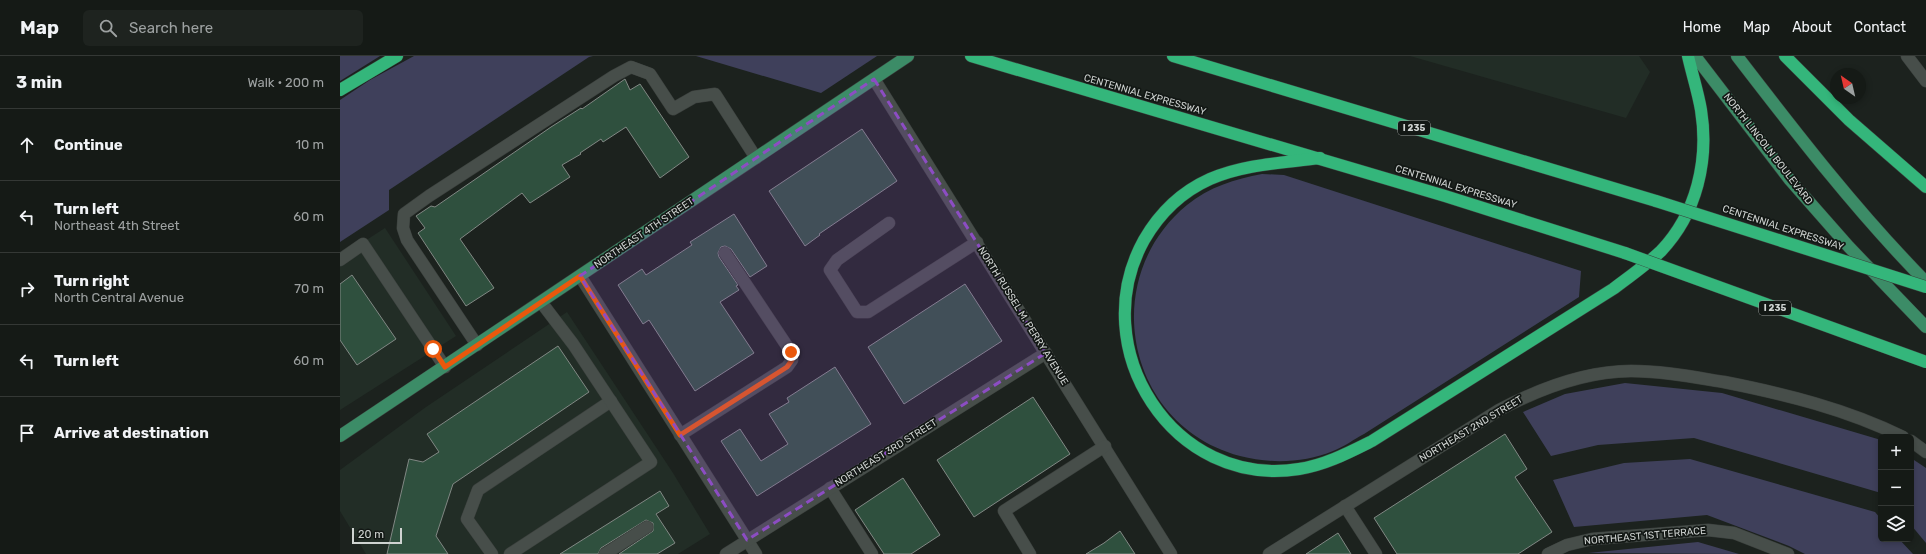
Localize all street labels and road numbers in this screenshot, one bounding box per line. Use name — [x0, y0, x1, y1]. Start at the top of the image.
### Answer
street label: CENTENNIAL EXPRESSWAY — [1082, 72, 1208, 118]
street label: NORTH LINCOLN BOULEVARD — [1721, 91, 1815, 207]
road number: I 235 — [1398, 121, 1430, 135]
street label: CENTENNIAL EXPRESSWAY — [1394, 163, 1519, 211]
street label: NORTHEAST 4TH STREET — [592, 195, 696, 271]
street label: CENTENNIAL EXPRESSWAY — [1721, 203, 1846, 253]
street label: NORTH RUSSEL M. PERRY AVENUE — [975, 245, 1071, 387]
road number: I 235 — [1759, 301, 1791, 315]
street label: NORTHEAST 2ND STREET — [1417, 393, 1525, 465]
street label: NORTHEAST 3RD STREET — [833, 416, 939, 489]
street label: NORTHEAST 1ST TERRACE — [1584, 525, 1706, 547]

